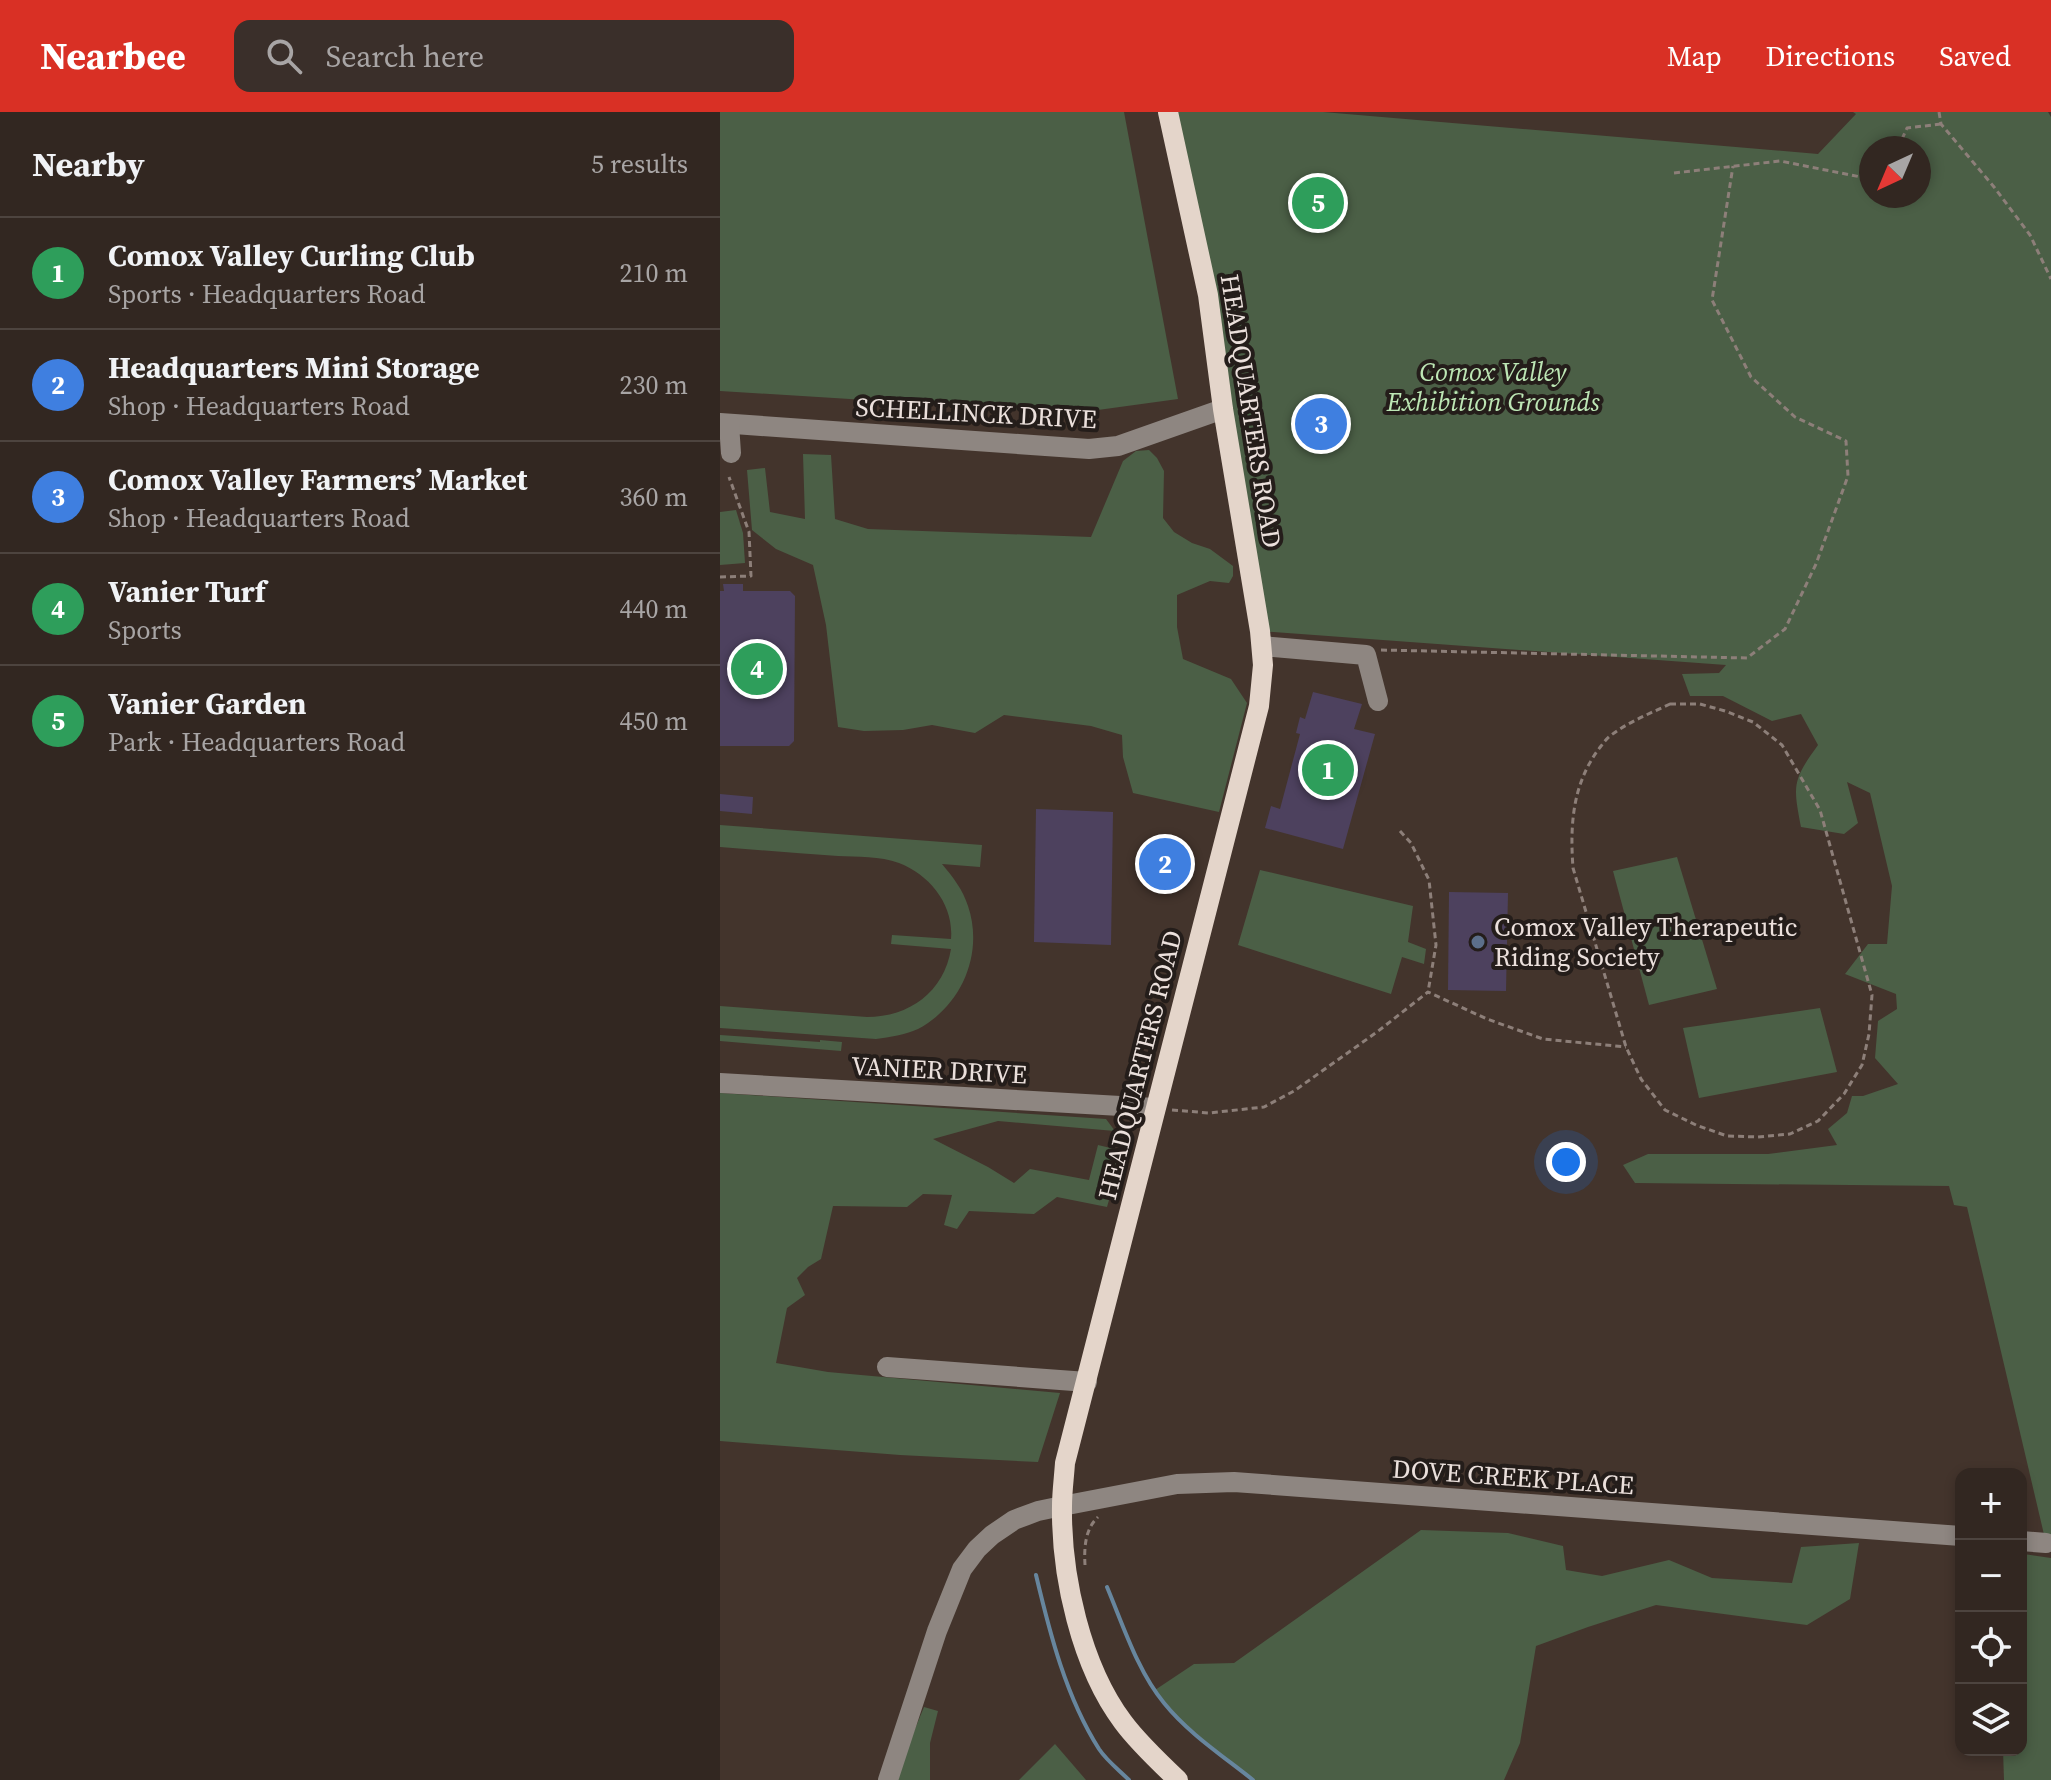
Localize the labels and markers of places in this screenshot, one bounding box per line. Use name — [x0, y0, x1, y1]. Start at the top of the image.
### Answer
pin: 5 — [1292, 173, 1344, 233]
pin: 3 — [1295, 394, 1347, 454]
pin: 4 — [731, 639, 783, 699]
pin: 1 — [1302, 740, 1354, 800]
pin: 2 — [1139, 834, 1191, 894]
place label: Comox Valley Therapeutic Riding Society — [1494, 909, 1797, 975]
marker: Comox Valley Therapeutic Riding Society — [1469, 933, 1487, 951]

